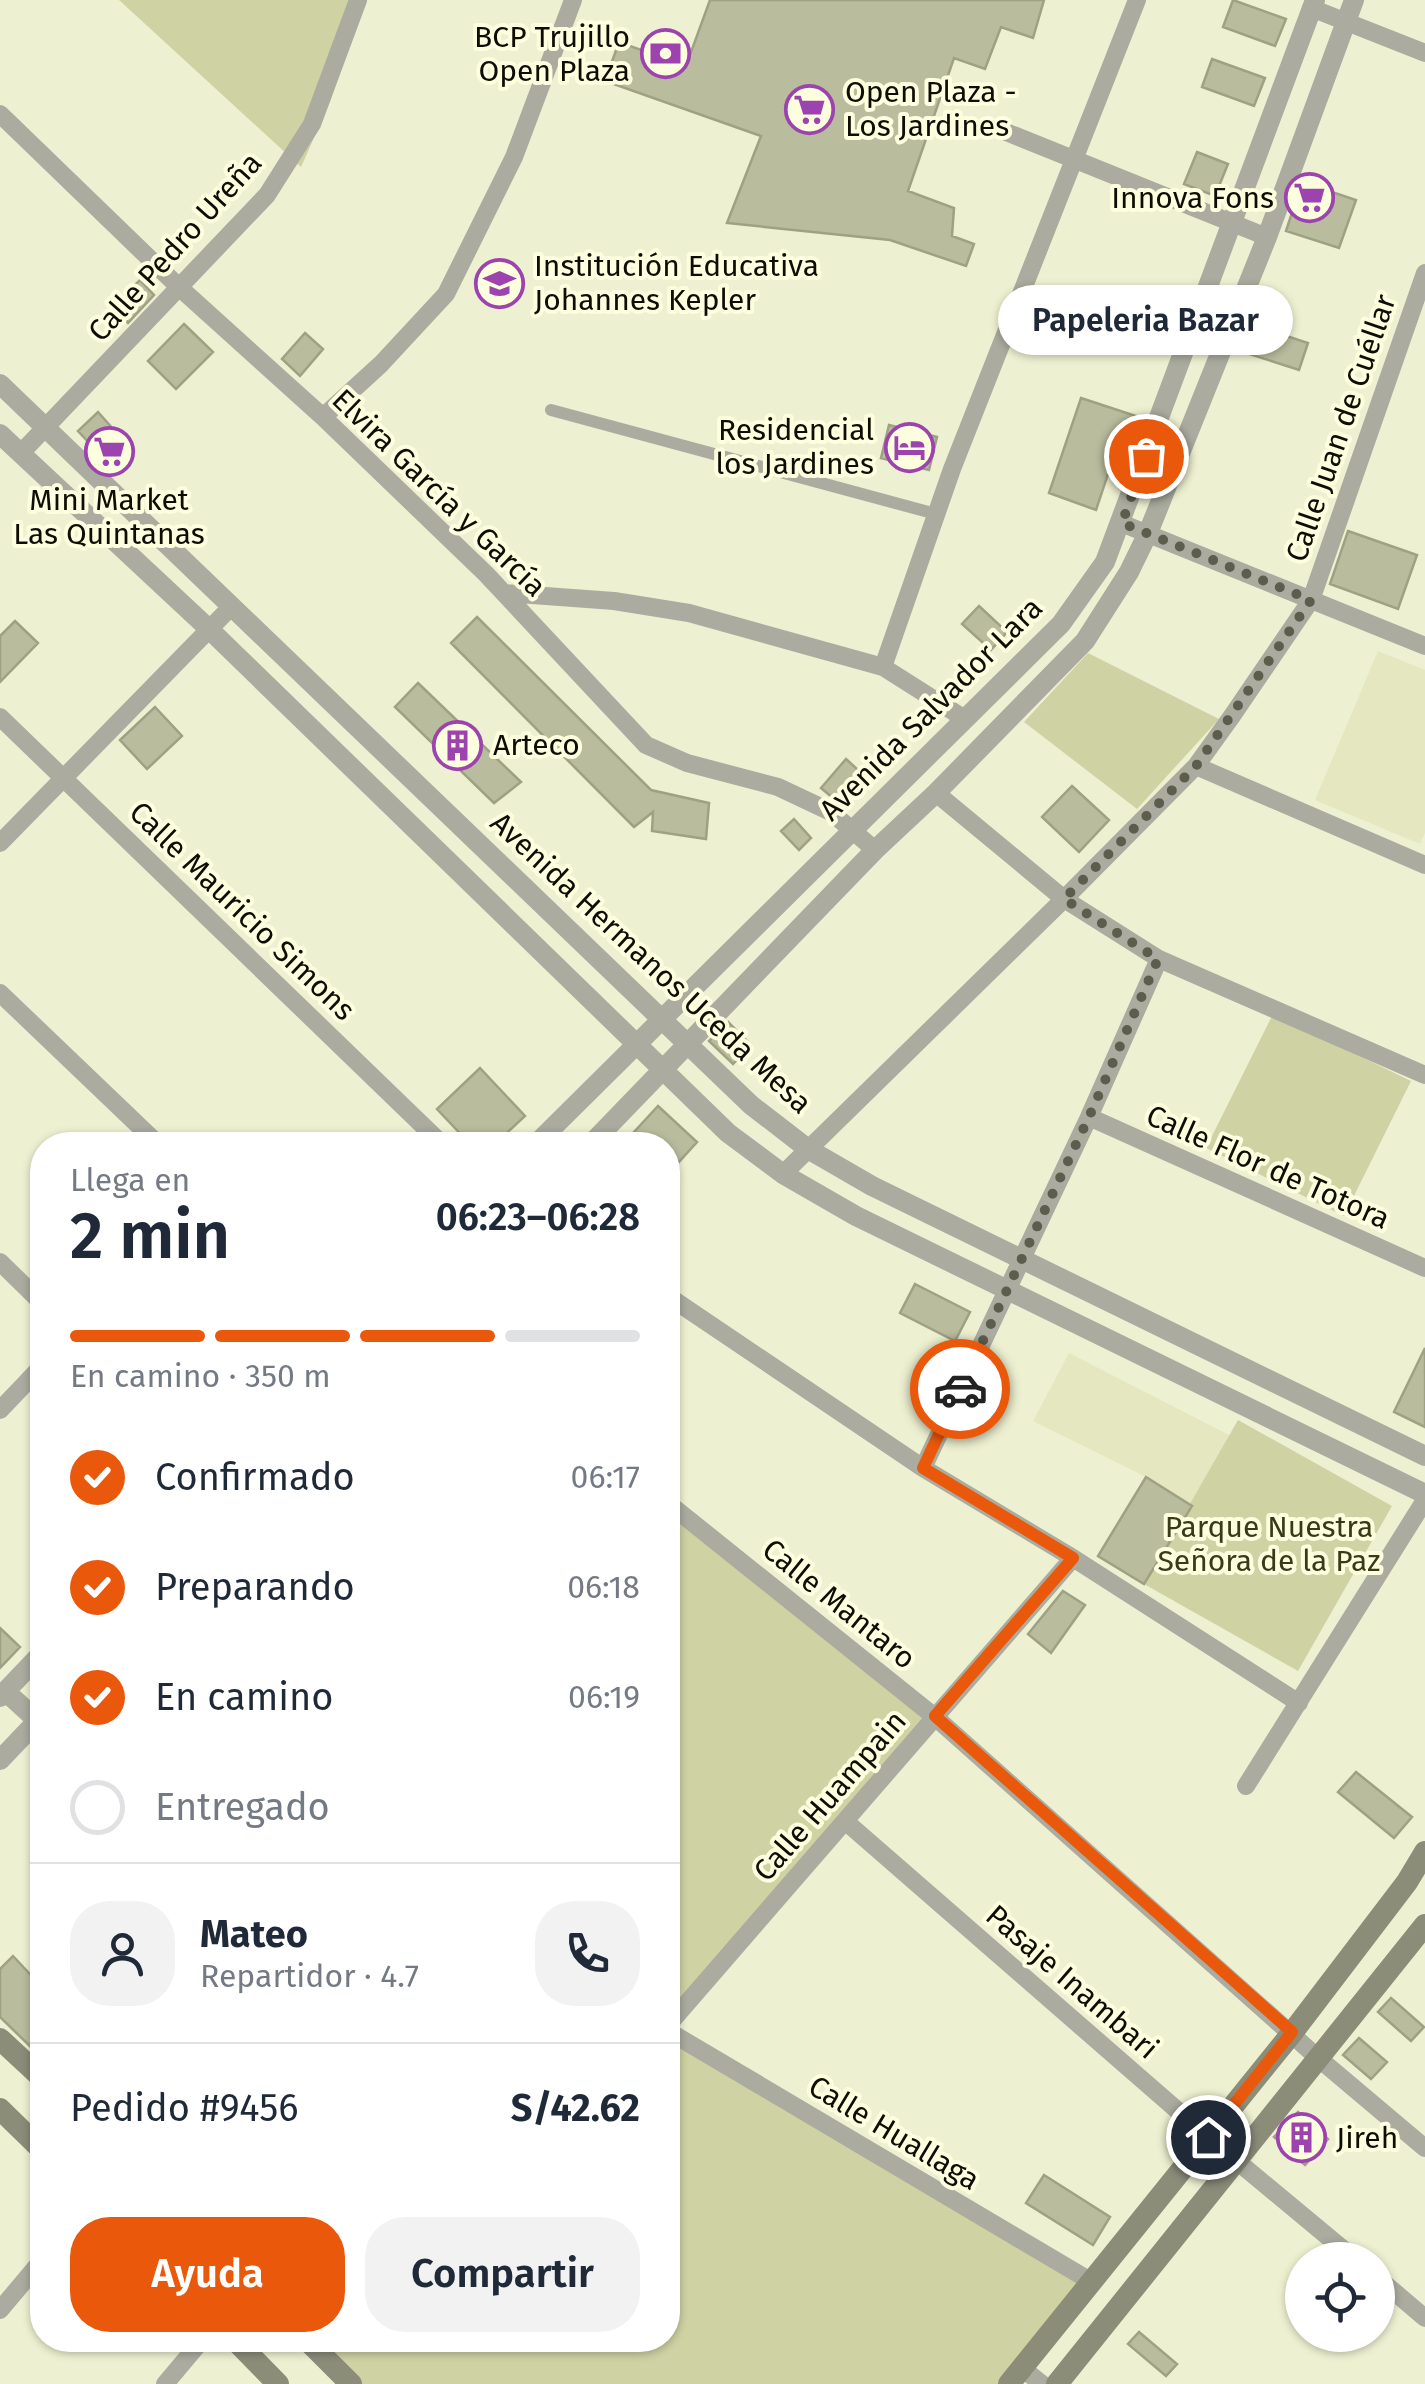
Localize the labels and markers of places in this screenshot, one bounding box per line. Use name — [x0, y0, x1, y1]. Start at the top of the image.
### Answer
place label: BCP Trujillo Open Plaza — [474, 19, 630, 89]
bank icon: BCP Trujillo Open Plaza — [639, 28, 691, 80]
place label: Open Plaza - Los Jardines — [845, 74, 1017, 144]
supermarket icon: Open Plaza - Los Jardines — [784, 83, 836, 135]
supermarket icon: Innova Fons — [1283, 172, 1335, 224]
place label: Innova Fons — [1111, 180, 1274, 216]
place label: Institución Educativa Johannes Kepler — [534, 248, 819, 318]
school or university icon: Institución Educativa Johannes Kepler — [473, 257, 525, 309]
callout: Papeleria Bazar — [998, 286, 1294, 356]
place label: Residencial los Jardines — [715, 412, 874, 482]
pin — [1104, 414, 1189, 499]
hotel icon: Residencial los Jardines — [883, 421, 935, 473]
supermarket icon: Mini Market Las Quintanas — [83, 425, 135, 477]
place label: Mini Market Las Quintanas — [13, 482, 205, 552]
building icon: Arteco — [432, 719, 484, 771]
place label: Arteco — [493, 727, 580, 763]
pin — [1166, 2095, 1251, 2180]
building icon: Jireh — [1275, 2112, 1327, 2164]
place label: Jireh — [1336, 2120, 1398, 2156]

